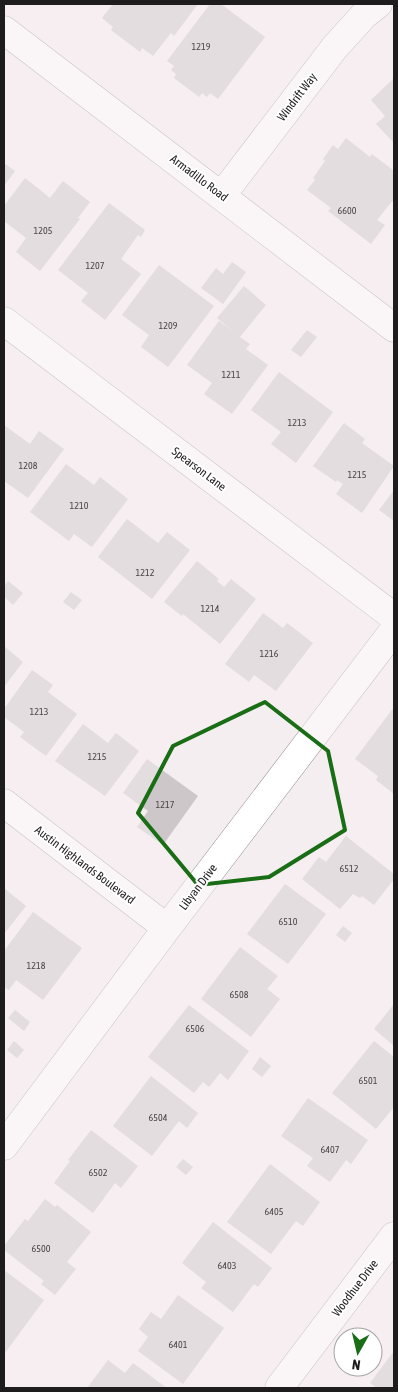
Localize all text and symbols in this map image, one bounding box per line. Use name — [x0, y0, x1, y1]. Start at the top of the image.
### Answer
house number: 1219 — [192, 41, 211, 52]
street label: Windrift Way — [274, 70, 320, 124]
street label: Armadillo Road — [167, 152, 231, 204]
house number: 6600 — [338, 205, 357, 216]
house number: 1205 — [34, 225, 53, 236]
house number: 1207 — [86, 260, 105, 271]
house number: 1209 — [159, 320, 178, 331]
house number: 1211 — [222, 369, 241, 380]
house number: 1213 — [288, 417, 307, 428]
street label: Spearson Lane — [169, 444, 229, 494]
house number: 1208 — [19, 460, 38, 471]
house number: 1215 — [348, 469, 367, 480]
house number: 1210 — [70, 500, 89, 511]
house number: 1212 — [136, 567, 155, 578]
house number: 1214 — [201, 603, 220, 614]
house number: 1216 — [260, 648, 279, 659]
house number: 1213 — [30, 706, 49, 717]
house number: 1215 — [88, 751, 107, 762]
house number: 1217 — [156, 799, 175, 810]
street label: Austin Highlands Boulevard — [32, 823, 138, 907]
street label: Libyan Drive — [176, 861, 220, 913]
house number: 6512 — [340, 863, 359, 874]
house number: 6510 — [279, 916, 298, 927]
house number: 1218 — [27, 960, 46, 971]
house number: 6508 — [230, 989, 249, 1000]
house number: 6506 — [186, 1023, 205, 1034]
house number: 6501 — [359, 1075, 378, 1086]
house number: 6504 — [149, 1112, 168, 1123]
house number: 6407 — [321, 1144, 340, 1155]
house number: 6502 — [89, 1167, 108, 1178]
house number: 6405 — [265, 1206, 284, 1217]
house number: 6500 — [32, 1243, 51, 1254]
street label: Woodhue Drive — [329, 1257, 381, 1319]
house number: 6403 — [218, 1260, 237, 1271]
north arrow — [333, 1327, 383, 1377]
house number: 6401 — [169, 1339, 188, 1350]
text: N — [351, 1356, 361, 1373]

